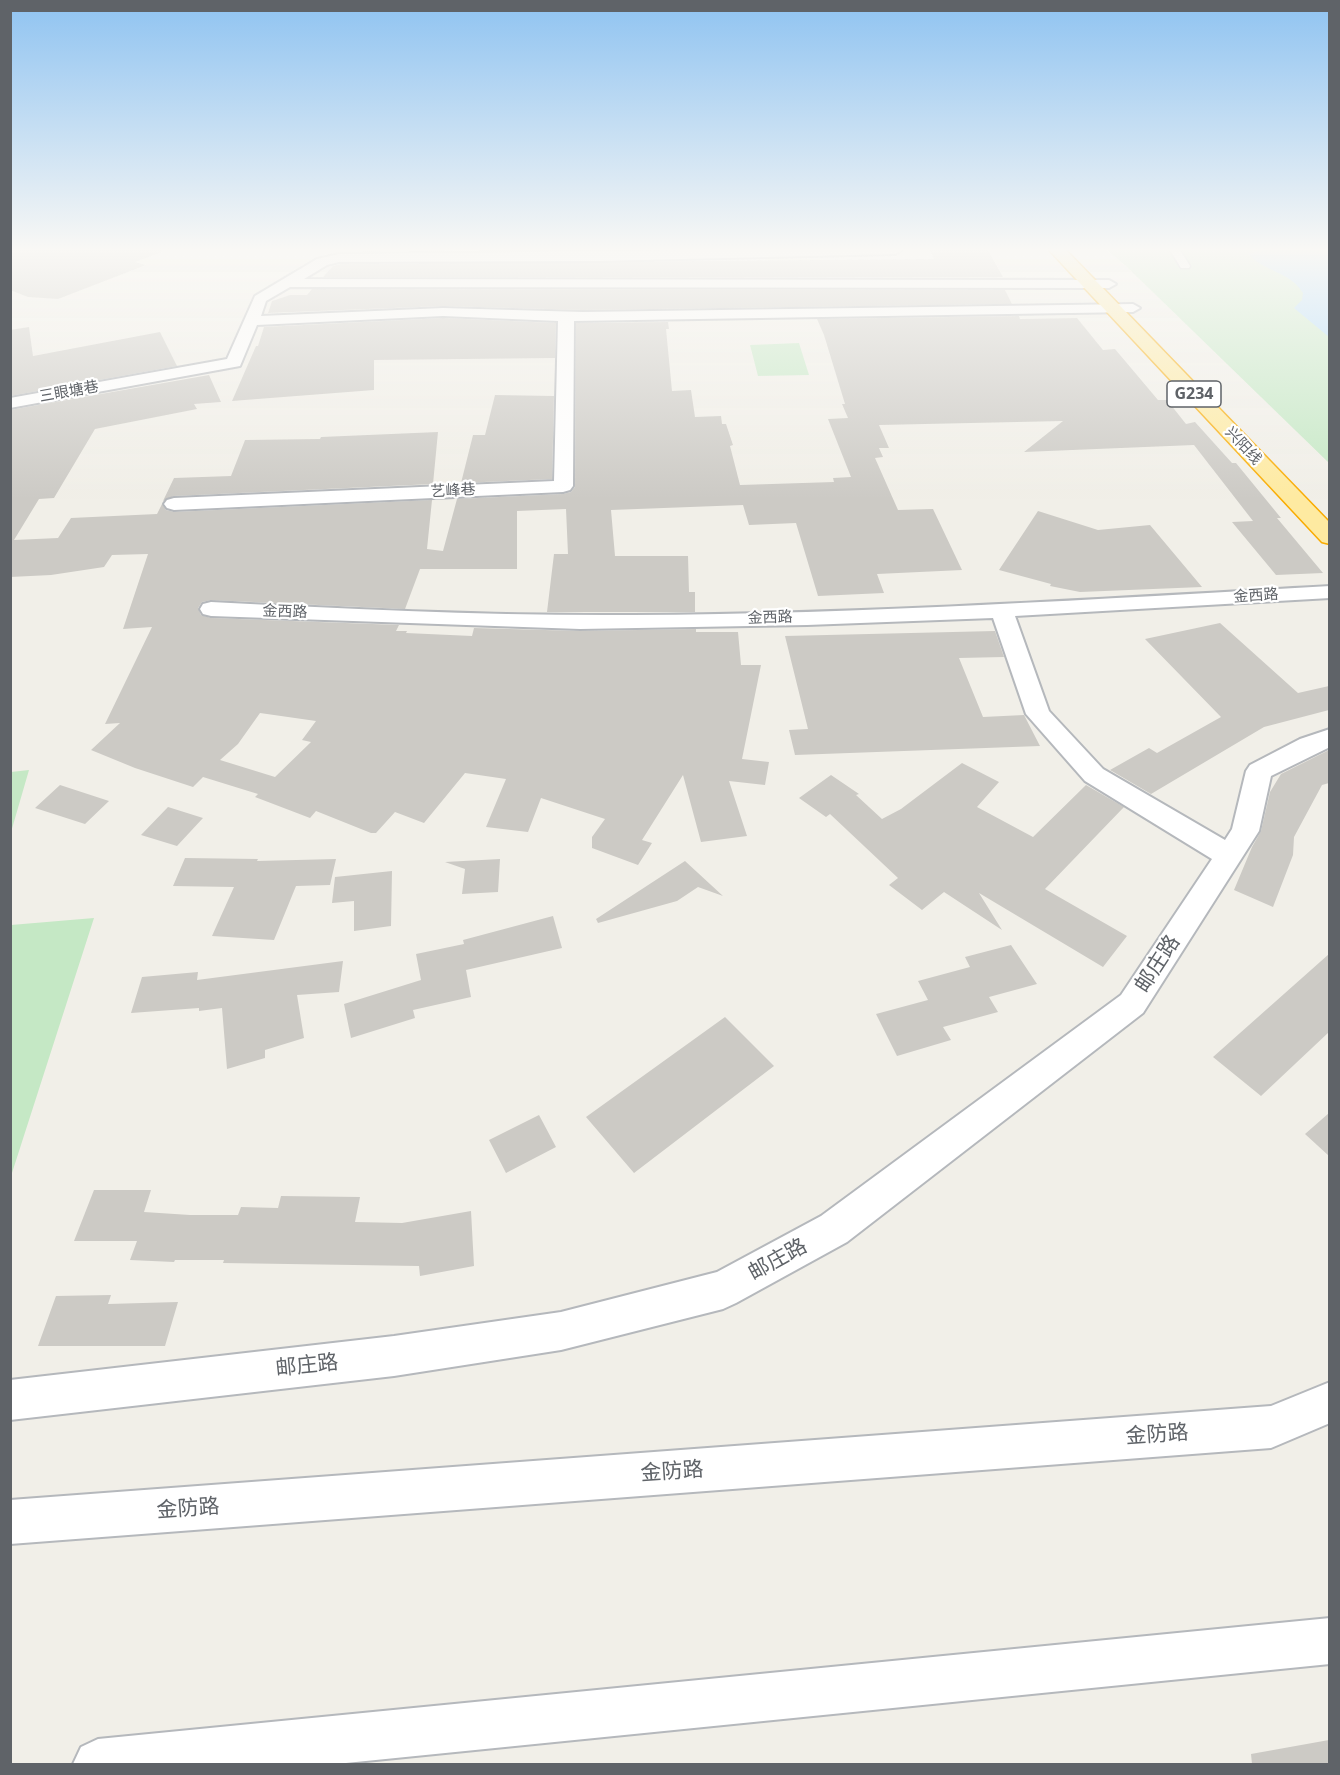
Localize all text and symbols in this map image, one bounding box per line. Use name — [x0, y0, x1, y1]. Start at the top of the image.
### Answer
street label: 三眼塘巷 — [38, 378, 100, 406]
road number: G234 — [1167, 381, 1221, 407]
street label: 兴阳线 — [1221, 423, 1265, 469]
street label: 艺峰巷 — [430, 481, 476, 501]
street label: 金西路 — [1233, 585, 1279, 607]
street label: 金西路 — [262, 602, 308, 622]
street label: 金西路 — [747, 608, 793, 628]
street label: 邮庄路 — [1130, 931, 1186, 997]
street label: 邮庄路 — [744, 1234, 812, 1286]
street label: 邮庄路 — [274, 1350, 340, 1382]
street label: 金防路 — [1125, 1420, 1189, 1450]
street label: 金防路 — [640, 1457, 704, 1487]
street label: 金防路 — [156, 1494, 220, 1524]

